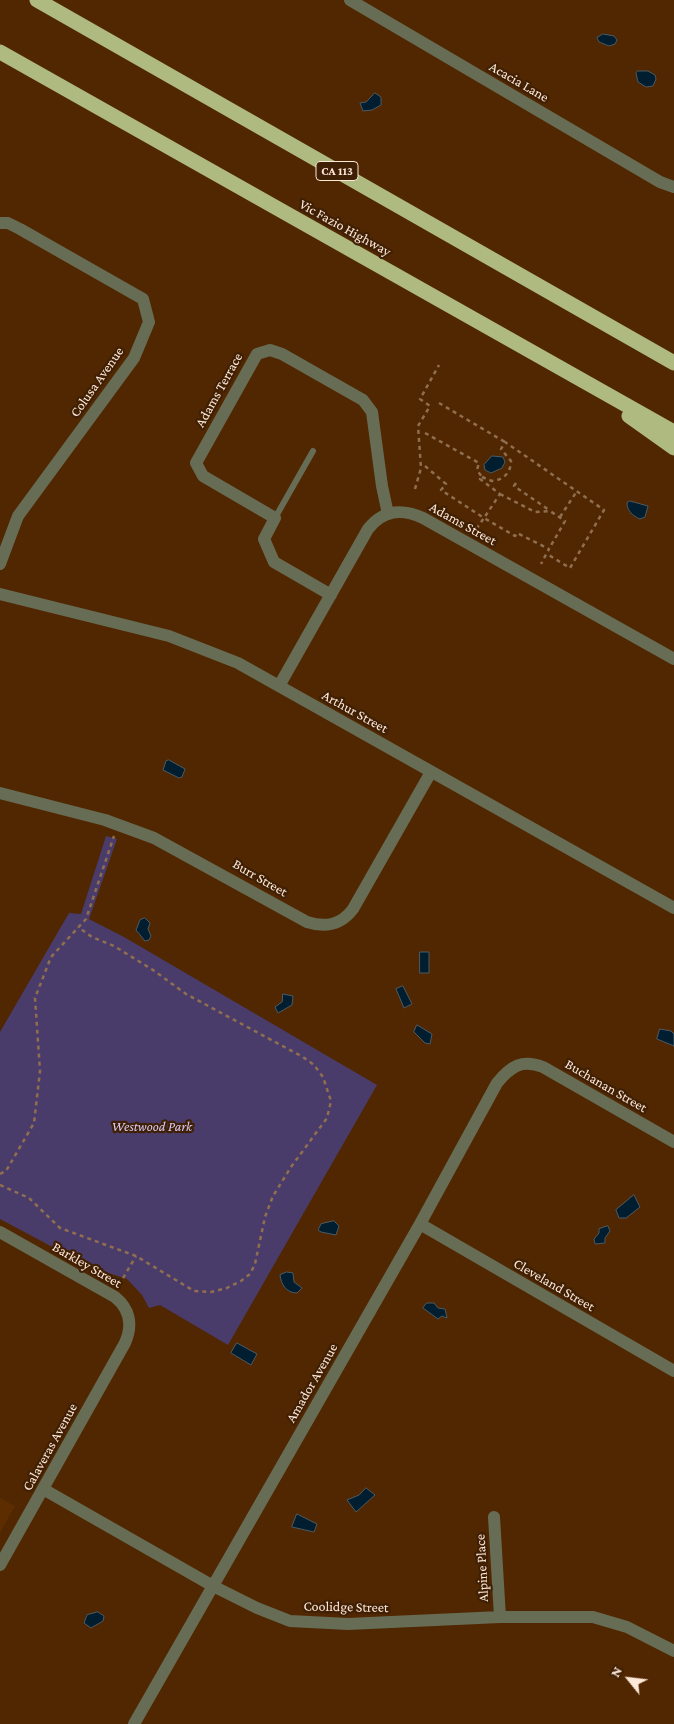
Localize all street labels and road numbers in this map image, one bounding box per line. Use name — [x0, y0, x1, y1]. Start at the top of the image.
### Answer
street label: Acacia Lane — [486, 58, 552, 106]
road number: CA 113 — [316, 162, 358, 180]
street label: Vic Fazio Highway — [296, 196, 394, 260]
street label: Colusa Avenue — [67, 344, 127, 420]
street label: Adams Terrace — [192, 350, 246, 430]
street label: Adams Street — [427, 499, 499, 549]
street label: Arthur Street — [319, 687, 391, 737]
street label: Burr Street — [230, 856, 290, 900]
street label: Buchanan Street — [562, 1056, 650, 1116]
street label: Barkley Street — [49, 1238, 125, 1292]
street label: Cleveland Street — [510, 1255, 598, 1315]
street label: Amador Avenue — [283, 1340, 341, 1426]
street label: Calaveras Avenue — [19, 1400, 81, 1494]
street label: Alpine Place — [472, 1534, 492, 1602]
street label: Coolidge Street — [303, 1598, 389, 1616]

